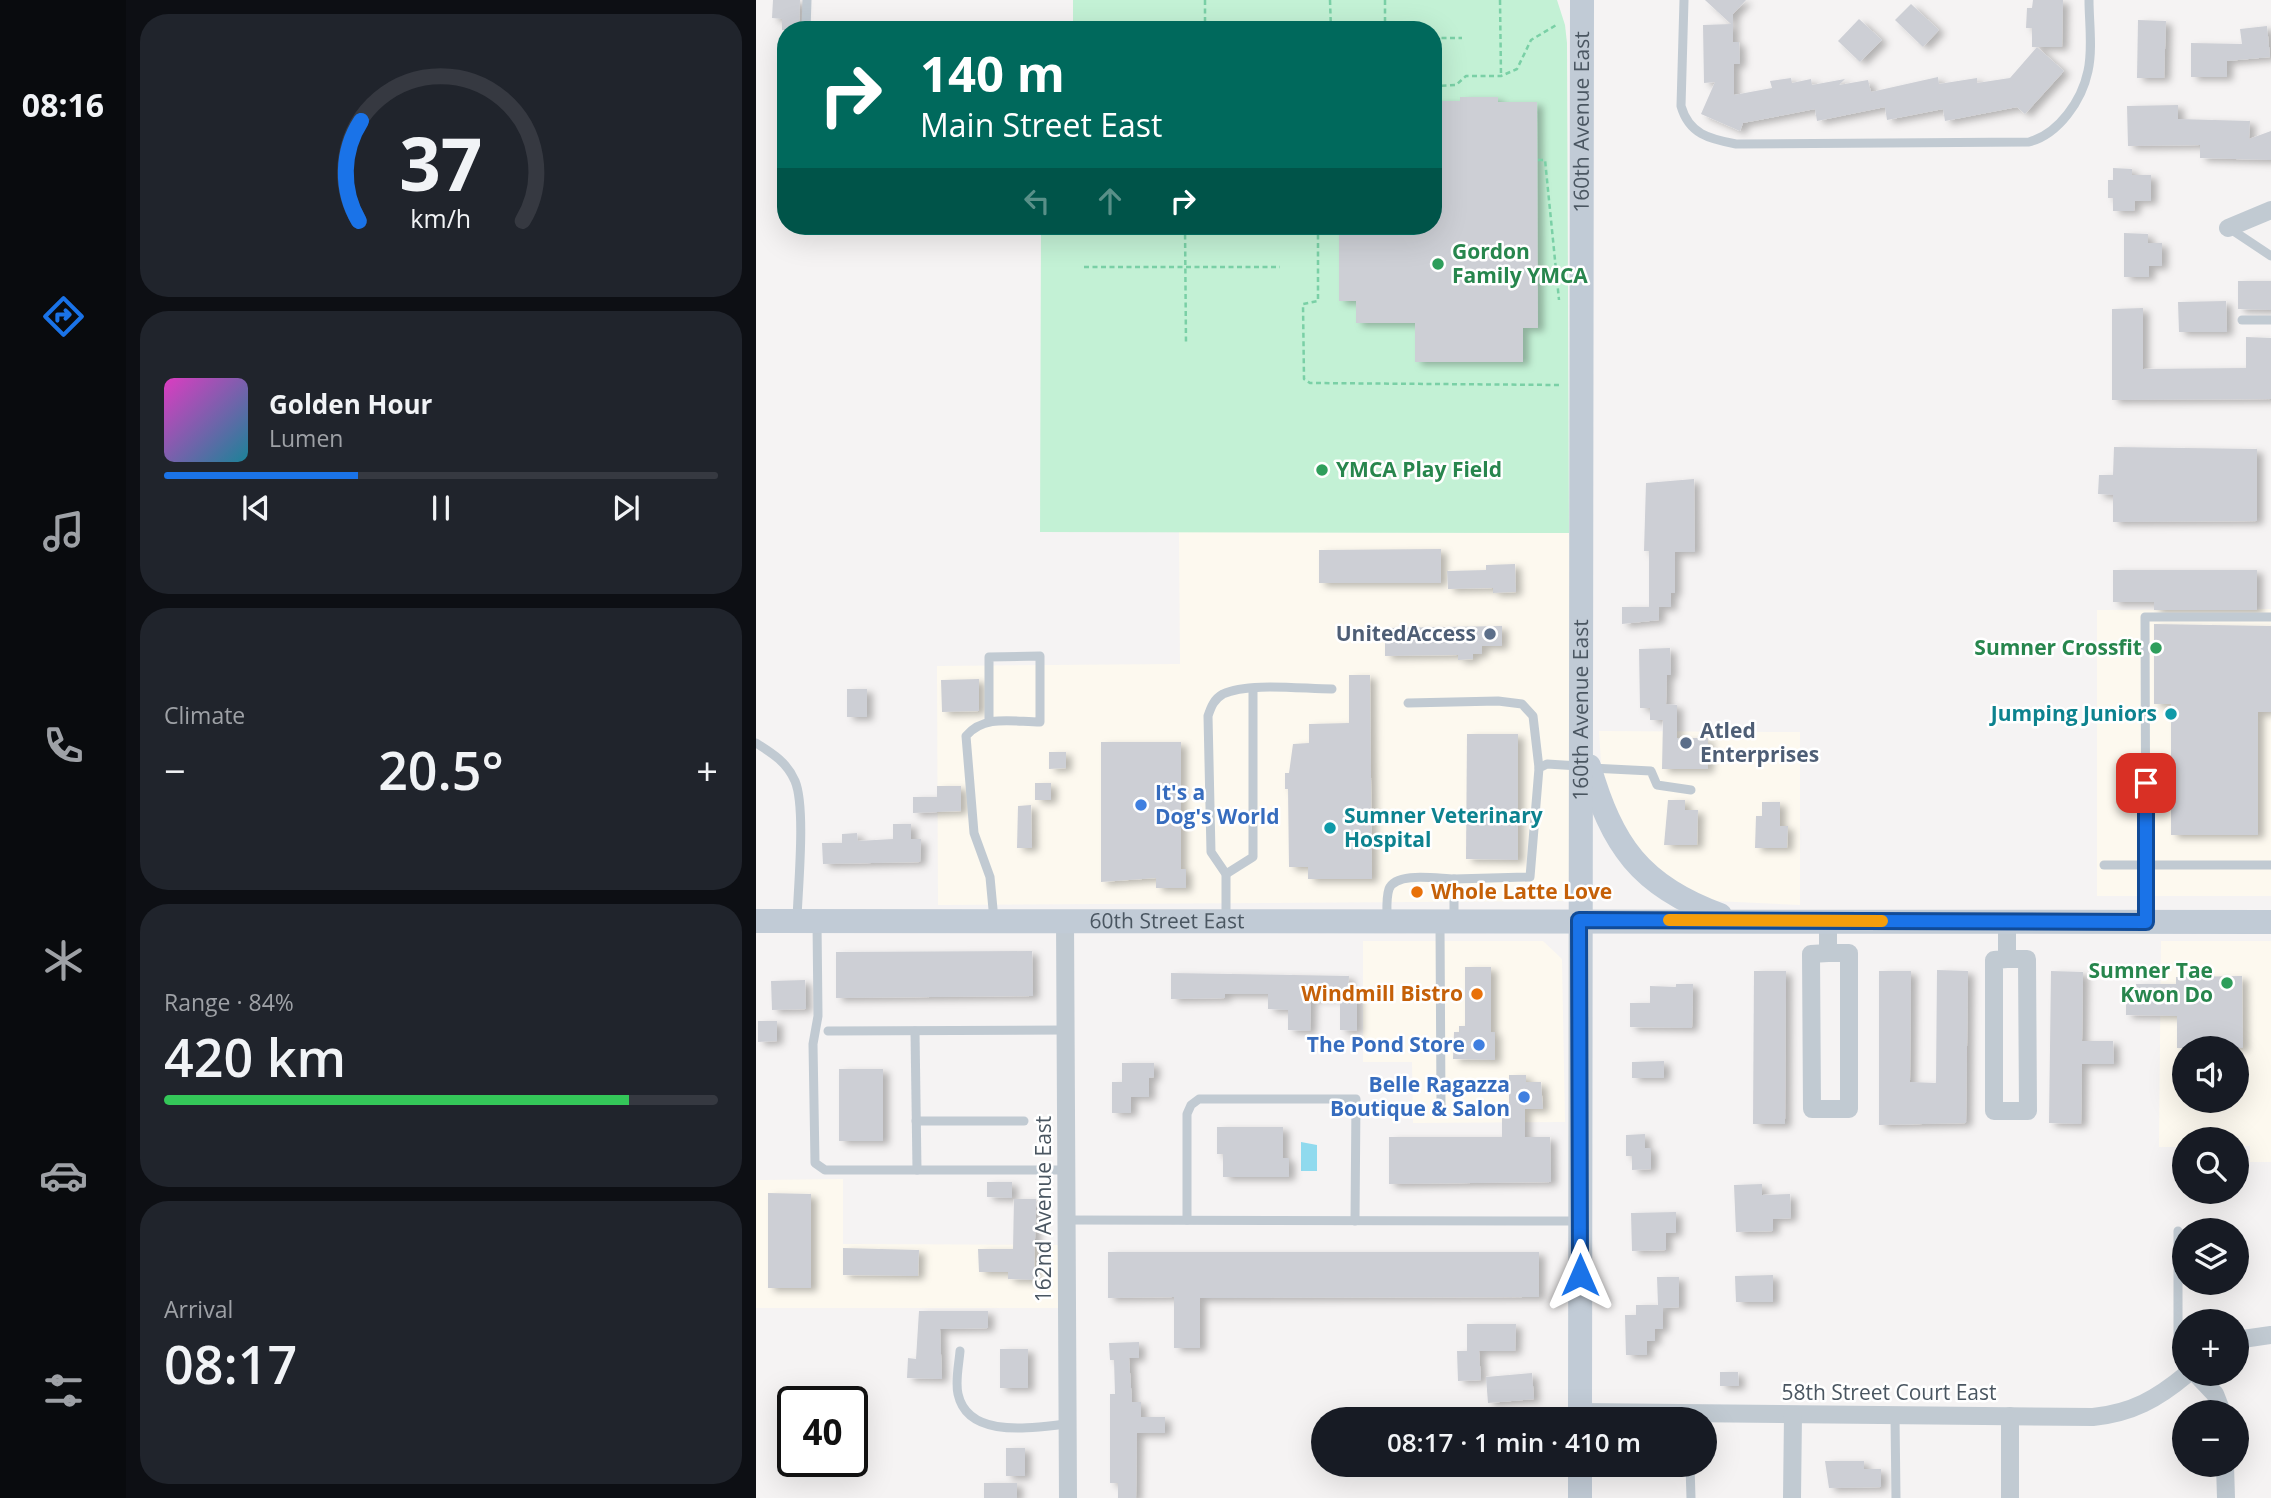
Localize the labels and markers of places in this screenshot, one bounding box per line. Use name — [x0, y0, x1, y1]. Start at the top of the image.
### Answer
place label: Gordon Family YMCA — [1452, 237, 1588, 289]
marker: Gordon Family YMCA — [1430, 256, 1446, 272]
place label: YMCA Play Field — [1336, 455, 1502, 483]
marker: YMCA Play Field — [1314, 462, 1330, 478]
place label: UnitedAccess — [1336, 619, 1476, 647]
marker: UnitedAccess — [1482, 626, 1498, 642]
place label: Sumner Crossfit — [1974, 633, 2142, 661]
marker: Sumner Crossfit — [2148, 640, 2164, 656]
place label: Jumping Juniors — [1989, 699, 2157, 727]
marker: Jumping Juniors — [2163, 706, 2179, 722]
place label: Atled Enterprises — [1700, 716, 1819, 768]
marker: Atled Enterprises — [1678, 735, 1694, 751]
pin — [2116, 753, 2176, 813]
place label: It's a Dog's World — [1155, 778, 1279, 830]
marker: It's a Dog's World — [1133, 797, 1149, 813]
place label: Sumner Veterinary Hospital — [1344, 801, 1543, 853]
marker: Sumner Veterinary Hospital — [1322, 820, 1338, 836]
place label: Whole Latte Love — [1431, 877, 1612, 905]
marker: Whole Latte Love — [1409, 884, 1425, 900]
place label: Sumner Tae Kwon Do — [2089, 956, 2213, 1008]
marker: Sumner Tae Kwon Do — [2219, 975, 2235, 991]
place label: Windmill Bistro — [1301, 979, 1463, 1007]
marker: Windmill Bistro — [1469, 986, 1485, 1002]
place label: The Pond Store — [1307, 1030, 1465, 1058]
marker: The Pond Store — [1471, 1037, 1487, 1053]
place label: Belle Ragazza Boutique & Salon — [1330, 1070, 1510, 1122]
marker: Belle Ragazza Boutique & Salon — [1516, 1089, 1532, 1105]

